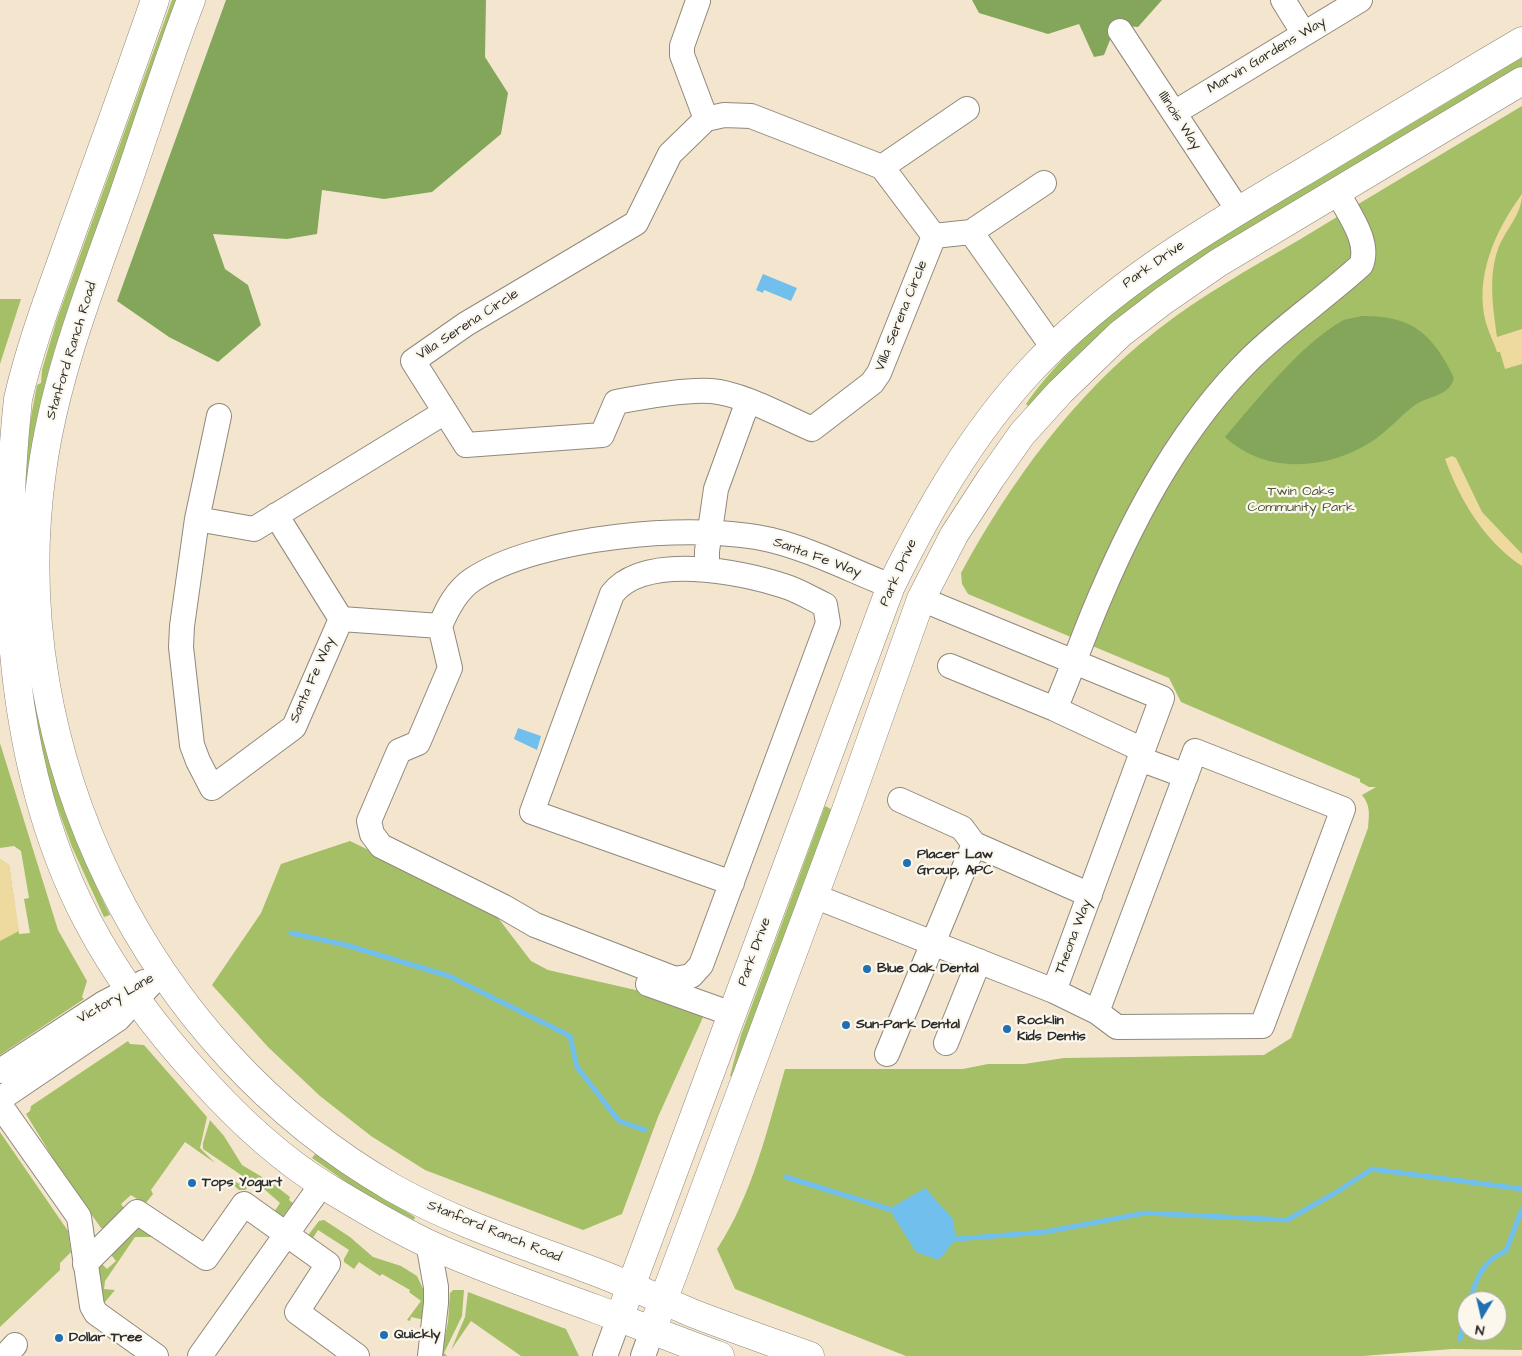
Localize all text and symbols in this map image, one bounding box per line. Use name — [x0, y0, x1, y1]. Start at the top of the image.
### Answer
street label: Marvin Gardens Way — [1205, 14, 1329, 98]
street label: Illinois Way — [1154, 89, 1204, 153]
street label: Park Drive — [1120, 238, 1188, 292]
street label: Villa Serena Circle — [872, 258, 932, 374]
street label: Stanford Ranch Road — [43, 280, 101, 422]
street label: Villa Serena Circle — [414, 286, 522, 364]
park label: Twin Oaks Community Park — [1247, 484, 1355, 516]
street label: Santa Fe Way — [771, 534, 863, 582]
street label: Park Drive — [877, 537, 921, 609]
street label: Santa Fe Way — [287, 634, 339, 726]
place label: Placer Law Group, APC — [917, 847, 993, 880]
marker: Placer Law Group, APC — [901, 857, 913, 869]
street label: Theona Way — [1052, 897, 1096, 977]
street label: Park Drive — [735, 915, 775, 989]
place label: Blue Oak Dental — [877, 961, 979, 977]
marker: Blue Oak Dental — [861, 963, 873, 975]
street label: Victory Lane — [75, 970, 157, 1028]
place label: Rocklin Kids Dentis — [1017, 1013, 1086, 1046]
place label: Sun-Park Dental — [856, 1017, 960, 1033]
marker: Sun-Park Dental — [840, 1019, 852, 1031]
marker: Rocklin Kids Dentis — [1001, 1023, 1013, 1035]
place label: Tops Yogurt — [202, 1175, 282, 1191]
marker: Tops Yogurt — [186, 1177, 198, 1189]
street label: Stanford Ranch Road — [424, 1197, 564, 1267]
north arrow — [1457, 1291, 1507, 1341]
text: N — [1474, 1319, 1486, 1340]
place label: Quickly — [394, 1327, 441, 1343]
marker: Quickly — [378, 1329, 390, 1341]
place label: Dollar Tree — [69, 1330, 142, 1346]
marker: Dollar Tree — [53, 1332, 65, 1344]

